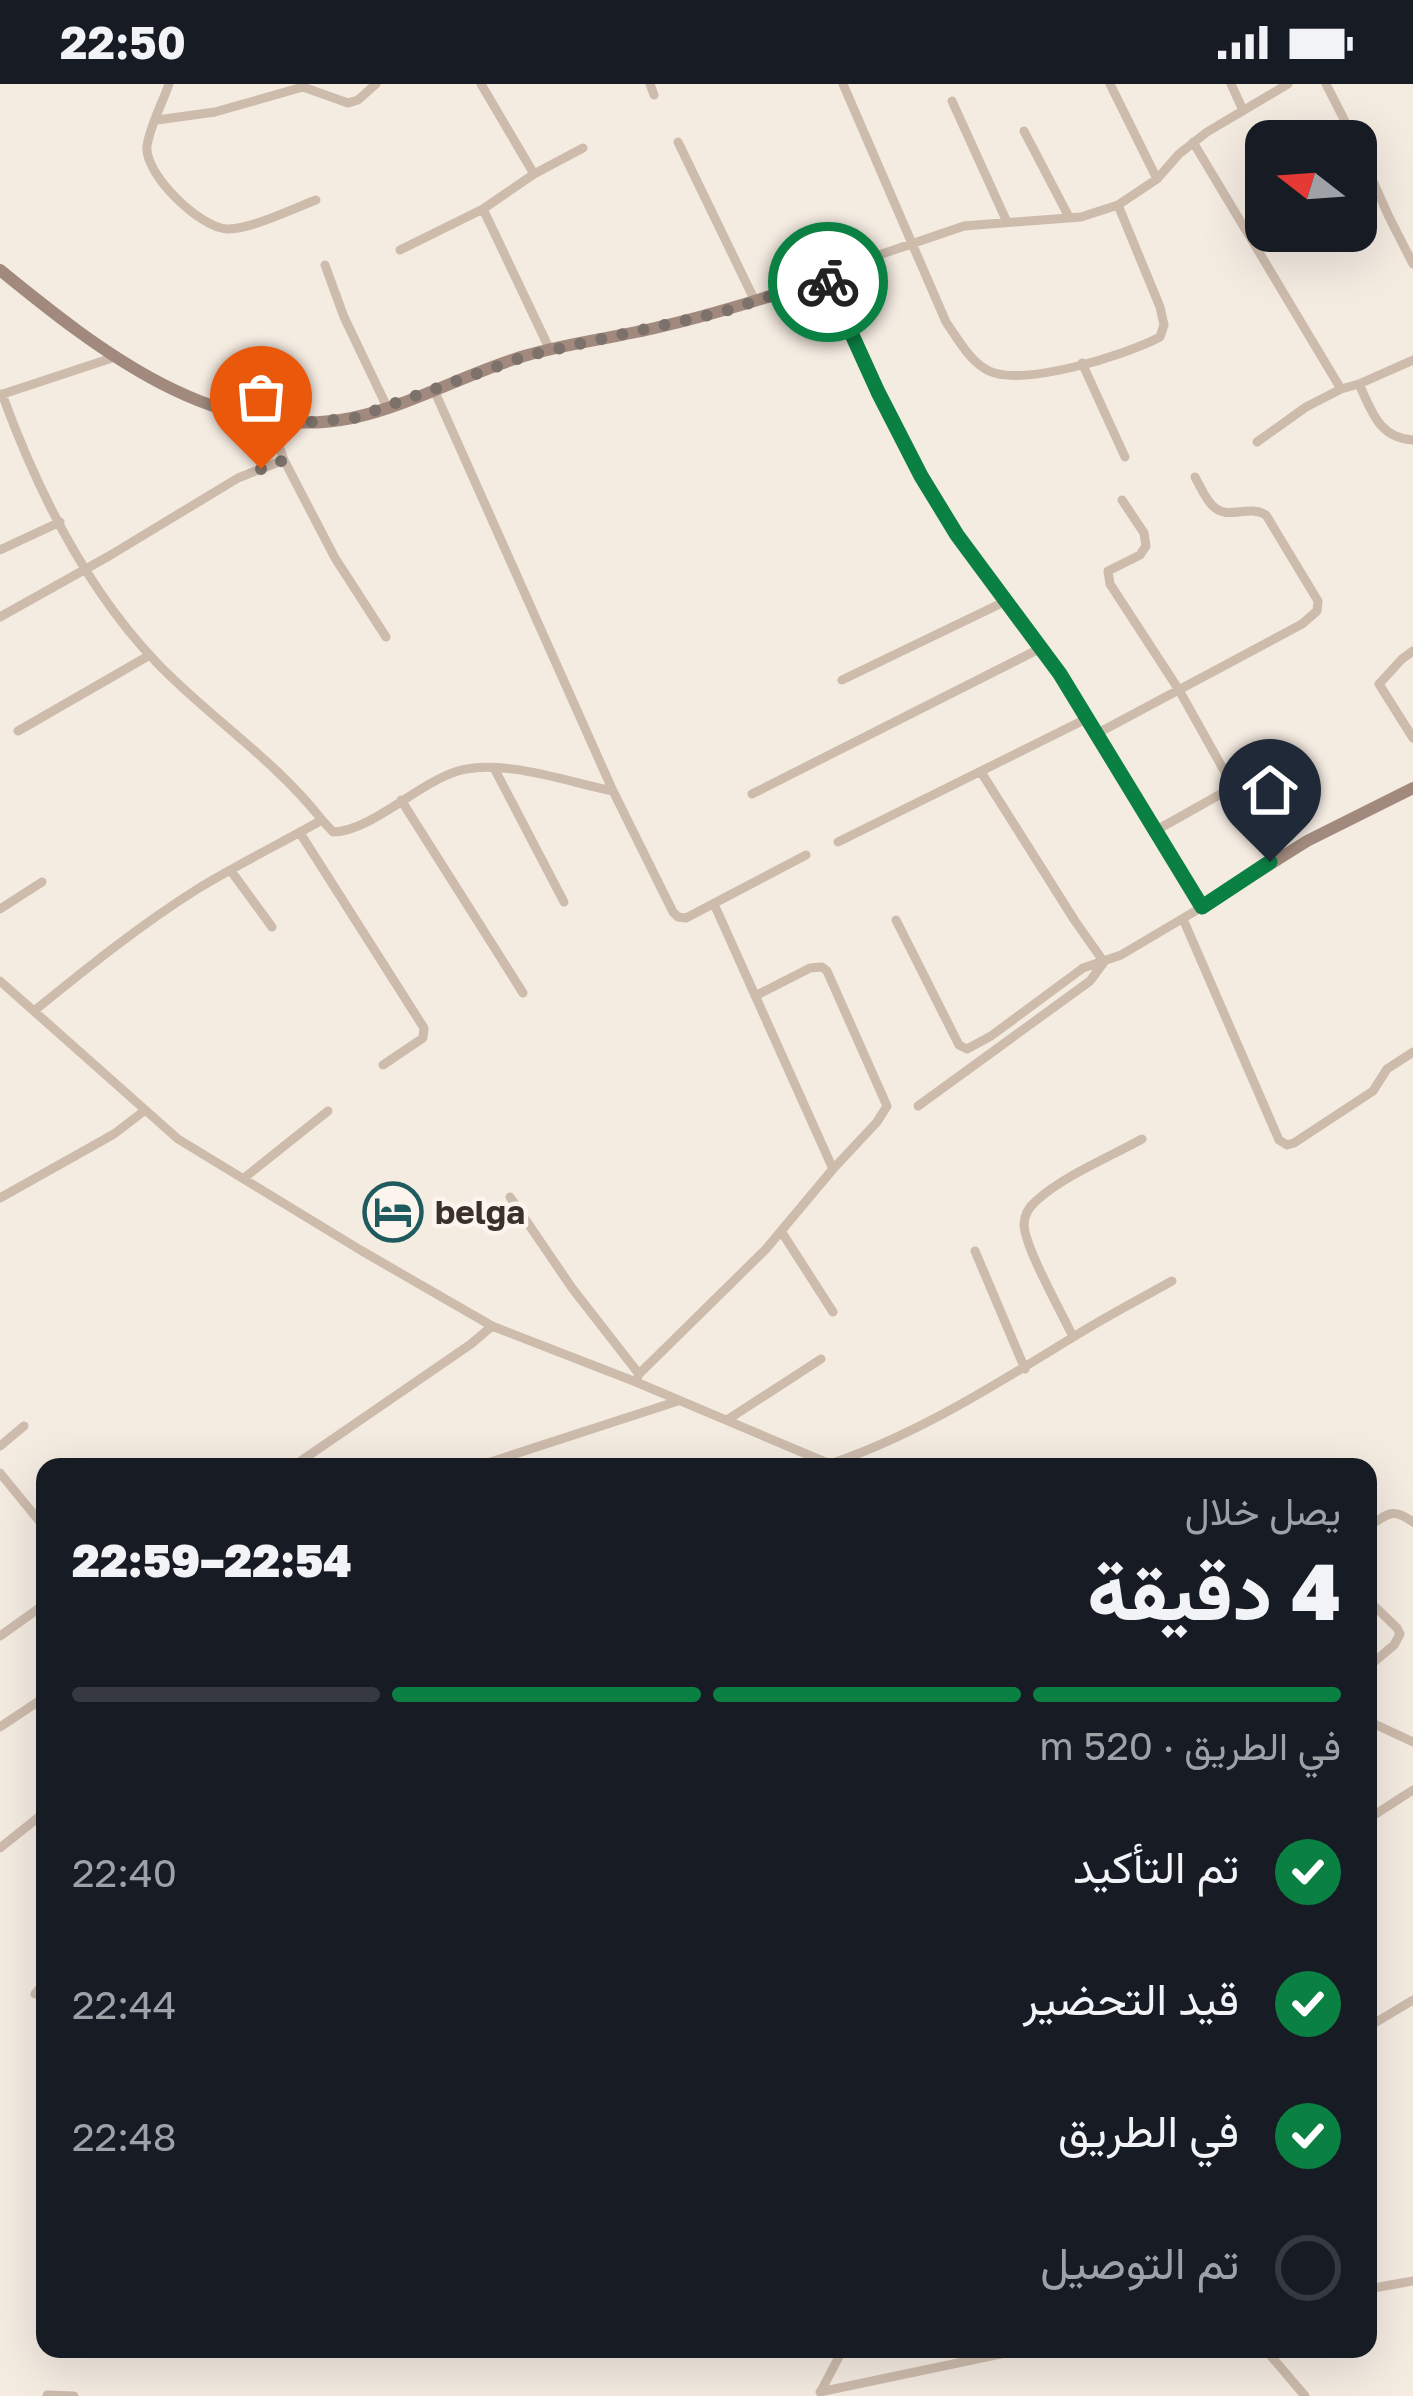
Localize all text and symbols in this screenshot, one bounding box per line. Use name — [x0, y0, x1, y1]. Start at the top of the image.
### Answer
text: 22:50 — [60, 15, 186, 69]
north arrow — [1245, 120, 1377, 252]
map controls — [1245, 120, 1377, 252]
courier — [768, 222, 888, 342]
icon: bike — [795, 249, 861, 315]
pin — [210, 346, 312, 469]
icon: bag — [228, 364, 294, 430]
pin — [1219, 739, 1321, 862]
icon: home — [1237, 757, 1303, 823]
hotel icon: belga — [362, 1181, 424, 1243]
place label: belga — [435, 1192, 525, 1231]
text: يصل خلال — [1185, 1487, 1341, 1534]
text: 22:54–22:59 — [72, 1533, 352, 1587]
text: 4 دقيقة — [1087, 1544, 1341, 1637]
text: في الطريق · 520 m — [1039, 1722, 1341, 1769]
text: تم التأكيد — [1073, 1839, 1239, 1893]
icon: check — [1275, 1839, 1341, 1905]
text: 22:40 — [72, 1849, 177, 1896]
text: قيد التحضير — [1023, 1971, 1239, 2025]
icon: check — [1275, 1971, 1341, 2037]
text: 22:44 — [72, 1981, 177, 2028]
text: في الطريق — [1058, 2103, 1239, 2157]
icon: check — [1275, 2103, 1341, 2169]
text: 22:48 — [72, 2113, 177, 2160]
text: تم التوصيل — [1040, 2235, 1239, 2289]

